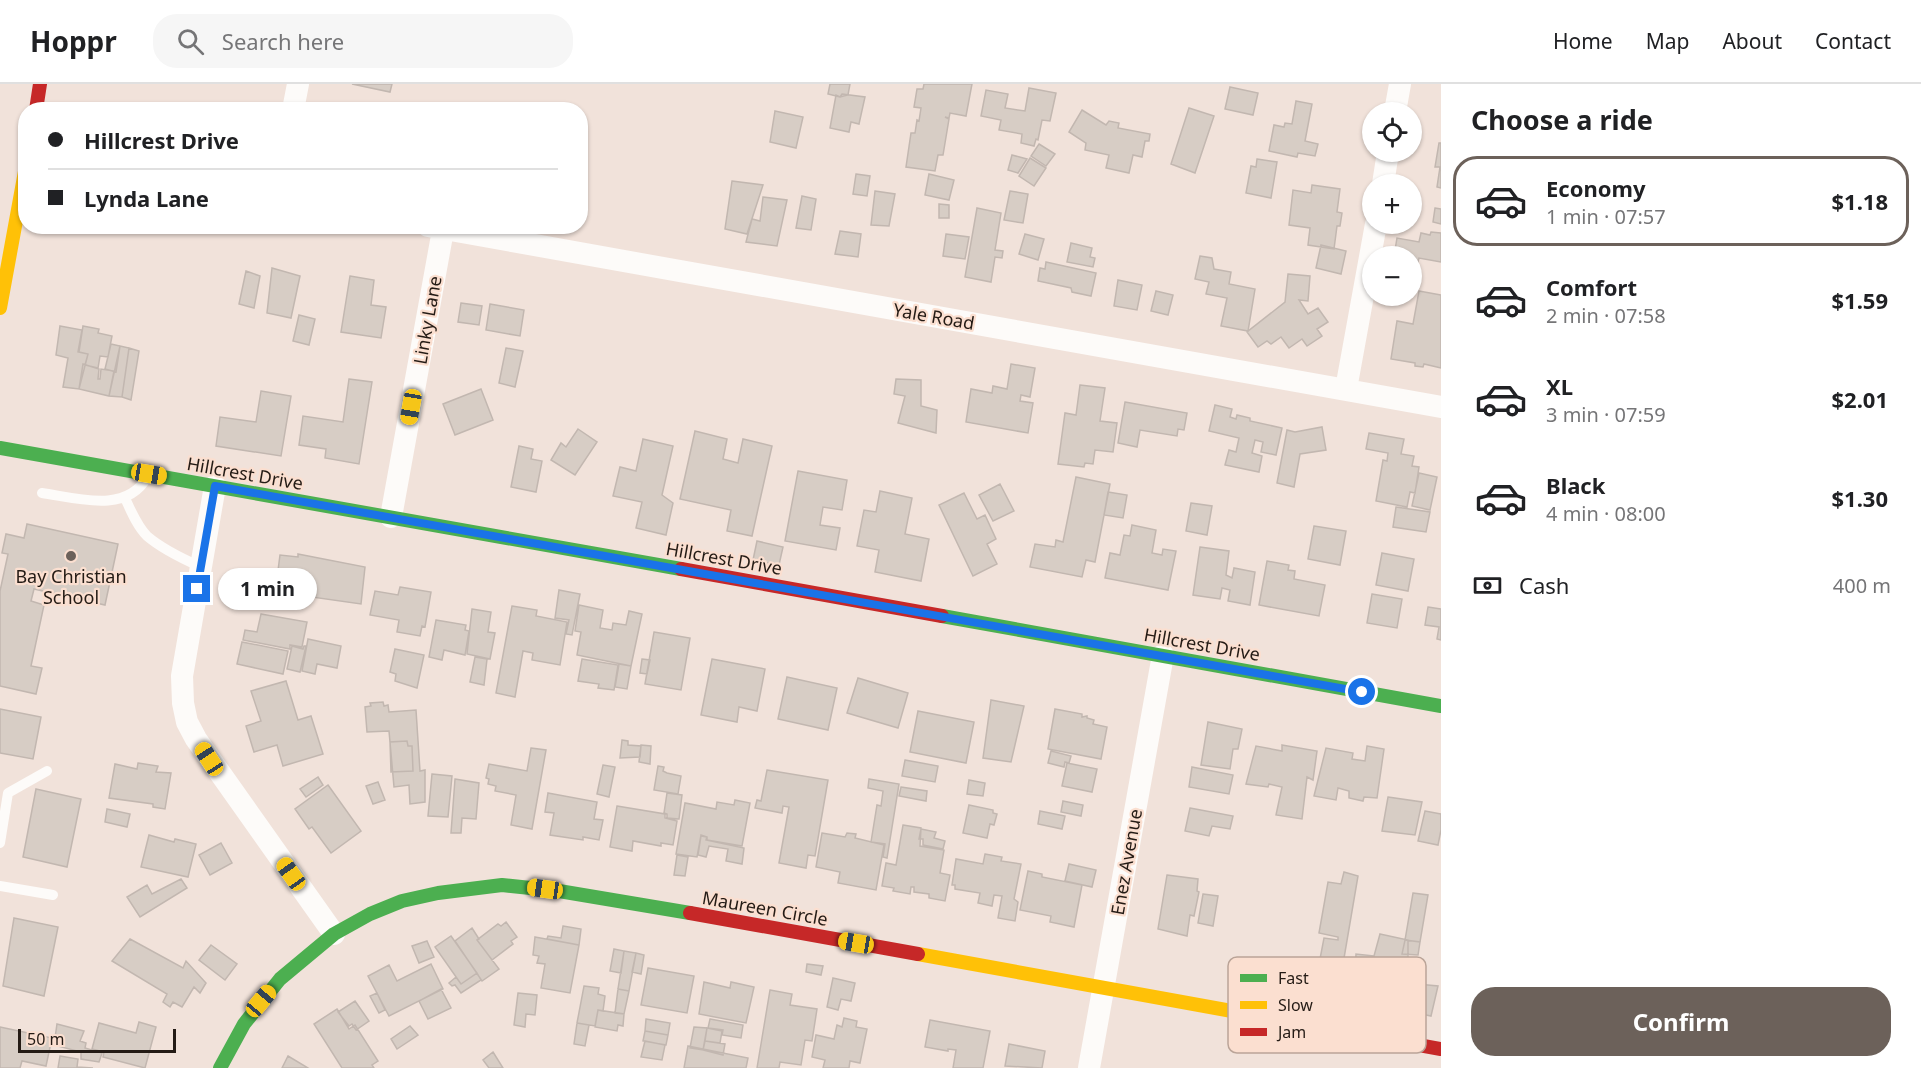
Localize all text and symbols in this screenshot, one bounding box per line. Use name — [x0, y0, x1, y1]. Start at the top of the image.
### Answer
search box — [153, 14, 573, 68]
text: Hoppr — [30, 22, 117, 60]
icon: search — [174, 25, 207, 58]
text: Search here — [222, 26, 344, 56]
text: Home — [1553, 27, 1613, 55]
text: Map — [1646, 27, 1689, 55]
text: About — [1722, 27, 1782, 55]
text: Contact — [1815, 27, 1891, 55]
text: Choose a ride — [1471, 101, 1653, 138]
map controls — [1362, 102, 1422, 306]
button: locate — [1362, 102, 1422, 162]
text: Hillcrest Drive — [84, 125, 239, 155]
text: Economy — [1546, 173, 1645, 203]
button: + — [1362, 174, 1422, 234]
icon: car — [1474, 174, 1528, 228]
text: Lynda Lane — [84, 183, 209, 213]
text: $1.18 — [1831, 186, 1888, 216]
text: 1 min · 07:57 — [1546, 203, 1666, 230]
button: − — [1362, 246, 1422, 306]
text: Comfort — [1546, 272, 1637, 302]
icon: car — [1474, 273, 1528, 327]
street label: Linky Lane — [407, 274, 447, 366]
text: $1.59 — [1831, 285, 1888, 315]
street label: Yale Road — [891, 297, 977, 335]
text: 2 min · 07:58 — [1546, 302, 1666, 329]
text: XL — [1546, 371, 1573, 401]
icon: car — [1474, 372, 1528, 426]
text: $2.01 — [1831, 384, 1888, 414]
car — [399, 388, 423, 426]
text: 3 min · 07:59 — [1546, 401, 1666, 428]
street label: Hillcrest Drive — [185, 451, 305, 495]
car — [130, 462, 168, 486]
text: Black — [1546, 470, 1605, 500]
icon: car — [1474, 471, 1528, 525]
text: $1.30 — [1831, 483, 1888, 513]
text: 4 min · 08:00 — [1546, 500, 1666, 527]
street label: Hillcrest Drive — [664, 536, 784, 580]
marker: Bay Christian School — [64, 549, 78, 563]
place label: Bay Christian School — [15, 564, 127, 609]
callout: 1 min — [218, 568, 317, 610]
icon: cash — [1471, 569, 1504, 602]
text: Cash — [1519, 570, 1569, 600]
text: 400 m — [1833, 572, 1891, 599]
route end — [183, 575, 210, 602]
text: 1 min — [240, 575, 295, 602]
street label: Hillcrest Drive — [1142, 622, 1262, 666]
route start — [1348, 678, 1375, 705]
car — [192, 739, 226, 779]
street label: Enez Avenue — [1105, 807, 1147, 917]
car — [273, 854, 309, 894]
car — [526, 878, 564, 900]
street label: Maureen Circle — [700, 885, 830, 931]
car — [837, 931, 875, 955]
legend — [1228, 957, 1426, 1053]
text: Fast — [1278, 967, 1309, 989]
car — [243, 981, 279, 1021]
button: Confirm — [1471, 987, 1891, 1056]
text: Slow — [1278, 994, 1313, 1016]
text: Jam — [1276, 1021, 1306, 1043]
scale bar — [18, 1026, 176, 1054]
text: 50 m — [27, 1028, 64, 1050]

